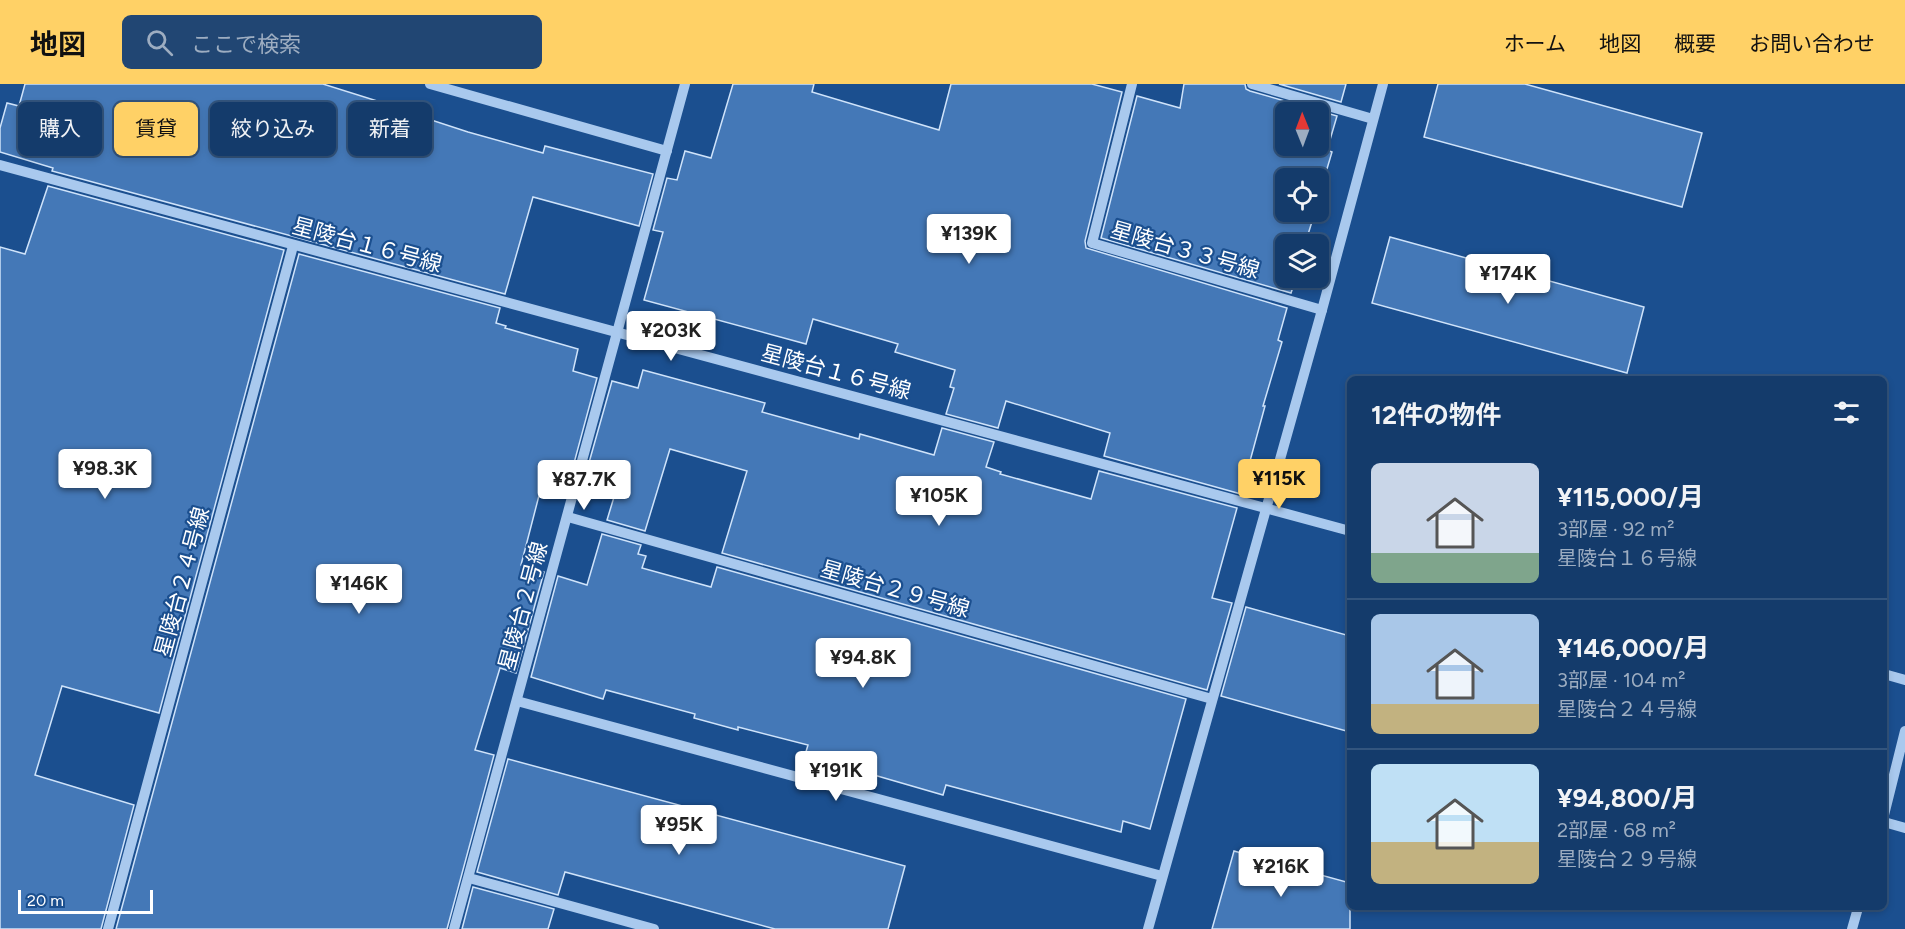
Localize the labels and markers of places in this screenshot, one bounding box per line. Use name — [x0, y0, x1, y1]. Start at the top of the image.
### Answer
pin: ¥139K — [927, 214, 1011, 265]
pin: ¥174K — [1466, 254, 1550, 305]
pin: ¥203K — [629, 311, 713, 362]
pin: ¥98.3K — [56, 449, 154, 500]
pin: ¥115K — [1237, 459, 1321, 510]
pin: ¥87.7K — [535, 460, 633, 511]
pin: ¥105K — [897, 476, 981, 527]
pin: ¥146K — [317, 564, 401, 615]
pin: ¥94.8K — [814, 638, 912, 689]
pin: ¥191K — [794, 751, 878, 802]
pin: ¥95K — [643, 805, 715, 856]
pin: ¥216K — [1239, 847, 1323, 898]

